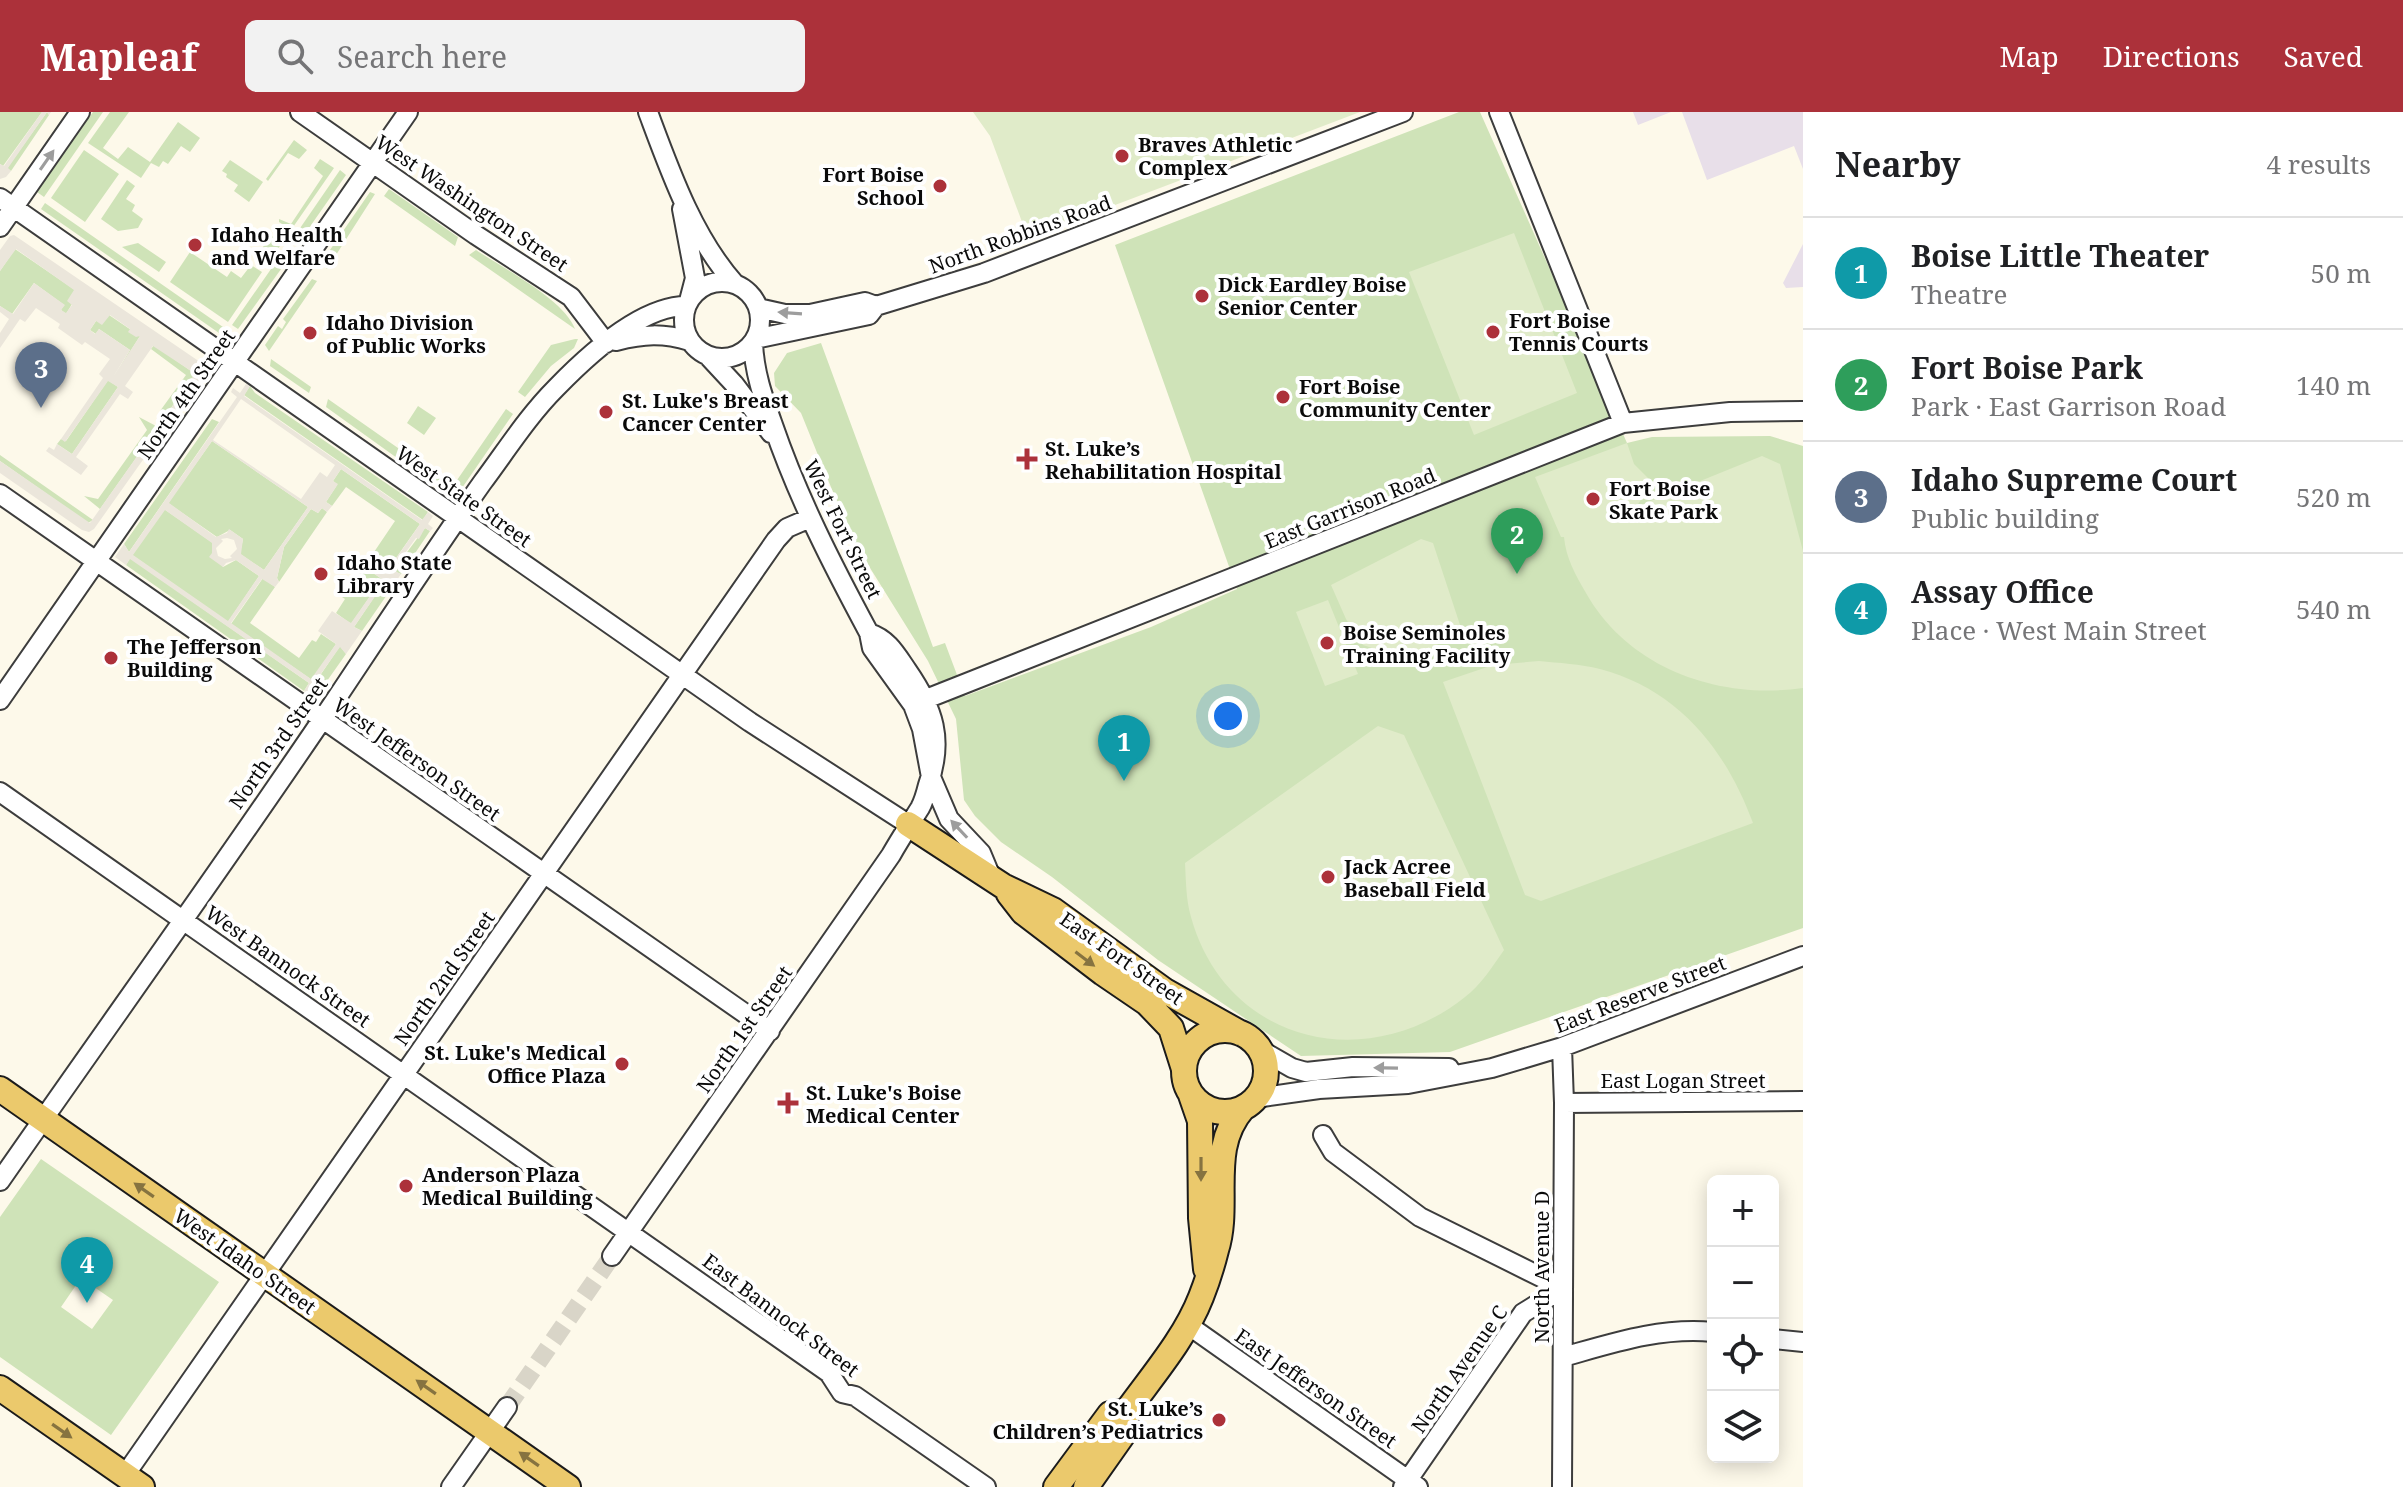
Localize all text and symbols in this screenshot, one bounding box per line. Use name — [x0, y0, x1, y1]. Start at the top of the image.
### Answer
search box — [245, 20, 805, 92]
text: Mapleaf — [40, 30, 197, 82]
icon: search — [273, 34, 317, 78]
text: Search here — [337, 36, 507, 77]
text: Map — [1999, 37, 2059, 75]
text: Directions — [2103, 37, 2240, 75]
text: Saved — [2284, 37, 2363, 75]
street label: West Washington Street — [370, 128, 574, 278]
place label: Braves Athletic Complex — [1138, 131, 1293, 181]
text: Nearby — [1835, 141, 1961, 187]
text: 4 results — [2266, 146, 2371, 182]
marker: Braves Athletic Complex — [1113, 147, 1131, 165]
one-way arrow — [39, 149, 54, 170]
place label: Fort Boise School — [823, 161, 924, 211]
marker: Fort Boise School — [931, 177, 949, 195]
street label: North Robbins Road — [925, 188, 1115, 280]
place label: Idaho Health and Welfare — [211, 221, 343, 271]
text: Boise Little Theater — [1911, 235, 2209, 276]
marker: Idaho Health and Welfare — [186, 236, 204, 254]
text: 1 — [1854, 255, 1868, 291]
text: 50 m — [2311, 255, 2371, 291]
place label: Dick Eardley Boise Senior Center — [1218, 271, 1406, 321]
text: Theatre — [1911, 276, 2007, 312]
marker: Dick Eardley Boise Senior Center — [1193, 287, 1211, 305]
one-way arrow — [777, 306, 802, 319]
place label: Fort Boise Tennis Courts — [1509, 307, 1648, 357]
place label: Idaho Division of Public Works — [326, 309, 486, 359]
marker: Fort Boise Tennis Courts — [1484, 323, 1502, 341]
street label: North 4th Street — [131, 324, 241, 464]
marker: Idaho Division of Public Works — [301, 324, 319, 342]
pin: 3 — [15, 342, 67, 408]
text: Fort Boise Park — [1911, 347, 2143, 388]
text: 2 — [1854, 367, 1868, 403]
text: 140 m — [2296, 367, 2371, 403]
place label: Fort Boise Community Center — [1299, 373, 1491, 423]
place label: St. Luke's Breast Cancer Center — [622, 387, 789, 437]
marker: Fort Boise Community Center — [1274, 388, 1292, 406]
text: Park · East Garrison Road — [1911, 388, 2226, 424]
marker: St. Luke's Breast Cancer Center — [597, 403, 615, 421]
place label: St. Luke’s Rehabilitation Hospital — [1045, 435, 1282, 485]
street label: West State Street — [391, 439, 537, 553]
marker: St. Luke’s Rehabilitation Hospital — [1016, 448, 1038, 470]
street label: West Fort Street — [798, 455, 888, 603]
text: Idaho Supreme Court — [1911, 459, 2237, 500]
street label: East Garrison Road — [1260, 461, 1440, 555]
place label: Fort Boise Skate Park — [1609, 475, 1718, 525]
text: 3 — [1854, 479, 1868, 515]
text: 520 m — [2296, 479, 2371, 515]
marker: Fort Boise Skate Park — [1584, 490, 1602, 508]
text: Public building — [1911, 500, 2099, 536]
pin: 2 — [1491, 508, 1543, 574]
place label: Idaho State Library — [337, 549, 452, 599]
marker: Idaho State Library — [312, 565, 330, 583]
text: Assay Office — [1911, 571, 2094, 612]
text: 4 — [1854, 591, 1868, 627]
text: 540 m — [2296, 591, 2371, 627]
text: Place · West Main Street — [1911, 612, 2207, 648]
place label: Boise Seminoles Training Facility — [1343, 619, 1511, 669]
place label: The Jefferson Building — [127, 633, 262, 683]
marker: Boise Seminoles Training Facility — [1318, 634, 1336, 652]
marker: The Jefferson Building — [102, 649, 120, 667]
street label: North 3rd Street — [222, 672, 334, 814]
street label: West Jefferson Street — [328, 691, 506, 827]
your location — [1208, 696, 1248, 736]
pin: 1 — [1098, 715, 1150, 781]
one-way arrow — [950, 820, 968, 839]
place label: Jack Acree Baseball Field — [1343, 853, 1486, 903]
marker: Jack Acree Baseball Field — [1319, 868, 1337, 886]
street label: West Bannock Street — [200, 899, 376, 1033]
street label: North 2nd Street — [387, 905, 501, 1051]
street label: East Fort Street — [1055, 905, 1189, 1011]
street label: East Reserve Street — [1551, 949, 1729, 1039]
one-way arrow — [1074, 951, 1095, 967]
street label: North 1st Street — [690, 960, 798, 1098]
place label: St. Luke's Medical Office Plaza — [424, 1039, 606, 1089]
marker: St. Luke's Medical Office Plaza — [613, 1055, 631, 1073]
one-way arrow — [1373, 1062, 1398, 1074]
street label: East Logan Street — [1601, 1067, 1765, 1094]
place label: St. Luke's Boise Medical Center — [806, 1079, 961, 1129]
marker: St. Luke's Boise Medical Center — [777, 1092, 799, 1114]
one-way arrow — [1195, 1157, 1207, 1182]
place label: Anderson Plaza Medical Building — [422, 1161, 593, 1211]
map controls — [1707, 1175, 1779, 1463]
button: + — [1707, 1175, 1779, 1247]
marker: Anderson Plaza Medical Building — [397, 1177, 415, 1195]
one-way arrow — [133, 1182, 155, 1198]
street label: North Avenue D — [1528, 1191, 1555, 1343]
street label: West Idaho Street — [169, 1202, 321, 1320]
pin: 4 — [61, 1237, 113, 1303]
street label: East Bannock Street — [697, 1247, 865, 1383]
button: − — [1707, 1247, 1779, 1319]
street label: North Avenue C — [1405, 1300, 1513, 1438]
button: locate — [1707, 1319, 1779, 1391]
street label: East Jefferson Street — [1230, 1322, 1402, 1454]
one-way arrow — [415, 1380, 436, 1395]
button: layers — [1707, 1391, 1779, 1463]
place label: St. Luke’s Children’s Pediatrics — [993, 1395, 1203, 1445]
marker: St. Luke’s Children’s Pediatrics — [1210, 1411, 1228, 1429]
one-way arrow — [52, 1423, 73, 1438]
one-way arrow — [518, 1452, 539, 1468]

